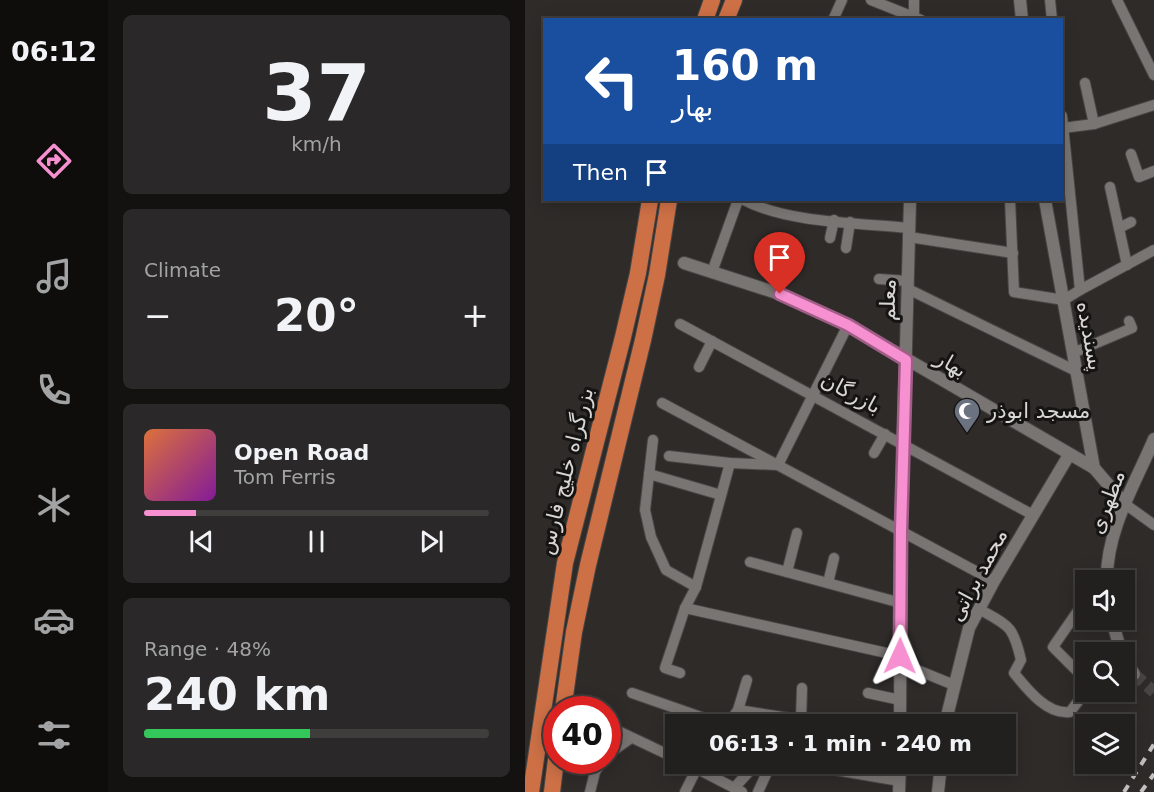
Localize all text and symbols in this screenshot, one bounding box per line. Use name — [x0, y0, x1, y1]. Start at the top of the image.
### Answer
text: 06:12 — [11, 36, 97, 67]
text: 160 m — [672, 41, 818, 90]
icon: left — [573, 42, 651, 120]
text: 37 — [262, 48, 371, 138]
text: بهار — [672, 91, 713, 122]
text: km/h — [291, 132, 342, 156]
icon: directions — [33, 140, 75, 182]
icon: arrive — [640, 156, 673, 189]
text: Then — [573, 160, 628, 185]
pin — [754, 232, 805, 294]
icon: arrive — [763, 241, 796, 274]
icon: music — [33, 255, 75, 297]
text: Climate — [144, 258, 221, 282]
street label: معلم — [876, 279, 901, 321]
text: 20° — [274, 289, 359, 342]
text: − — [144, 296, 172, 335]
text: + — [461, 296, 489, 335]
street label: پسندیده — [1072, 300, 1108, 373]
street label: بهار — [930, 345, 971, 382]
street label: بازرگان — [817, 367, 885, 419]
icon: phone — [33, 369, 75, 411]
street label: بزرگراه خلیج فارس — [534, 385, 598, 557]
mosque icon: مسجد ابوذر — [952, 396, 982, 434]
place label: مسجد ابوذر — [986, 399, 1090, 423]
text: Open Road — [234, 440, 369, 465]
text: Tom Ferris — [234, 465, 336, 489]
street label: مطهری — [1084, 467, 1130, 537]
icon: climate — [33, 484, 75, 526]
icon: previous — [185, 525, 218, 558]
icon: pause — [300, 525, 333, 558]
icon: next — [415, 525, 448, 558]
street label: محمد براتی — [944, 525, 1012, 625]
map controls — [1075, 570, 1135, 774]
button: sound — [1075, 570, 1135, 630]
icon: car — [33, 599, 75, 641]
position arrow — [868, 624, 932, 688]
text: Range · 48% — [144, 637, 271, 661]
button: search — [1075, 642, 1135, 702]
text: 240 km — [144, 668, 330, 721]
speed limit sign: 40 — [543, 696, 621, 774]
icon: filters — [33, 714, 75, 756]
button: layers — [1075, 714, 1135, 774]
text: 06:13 · 1 min · 240 m — [709, 731, 972, 756]

